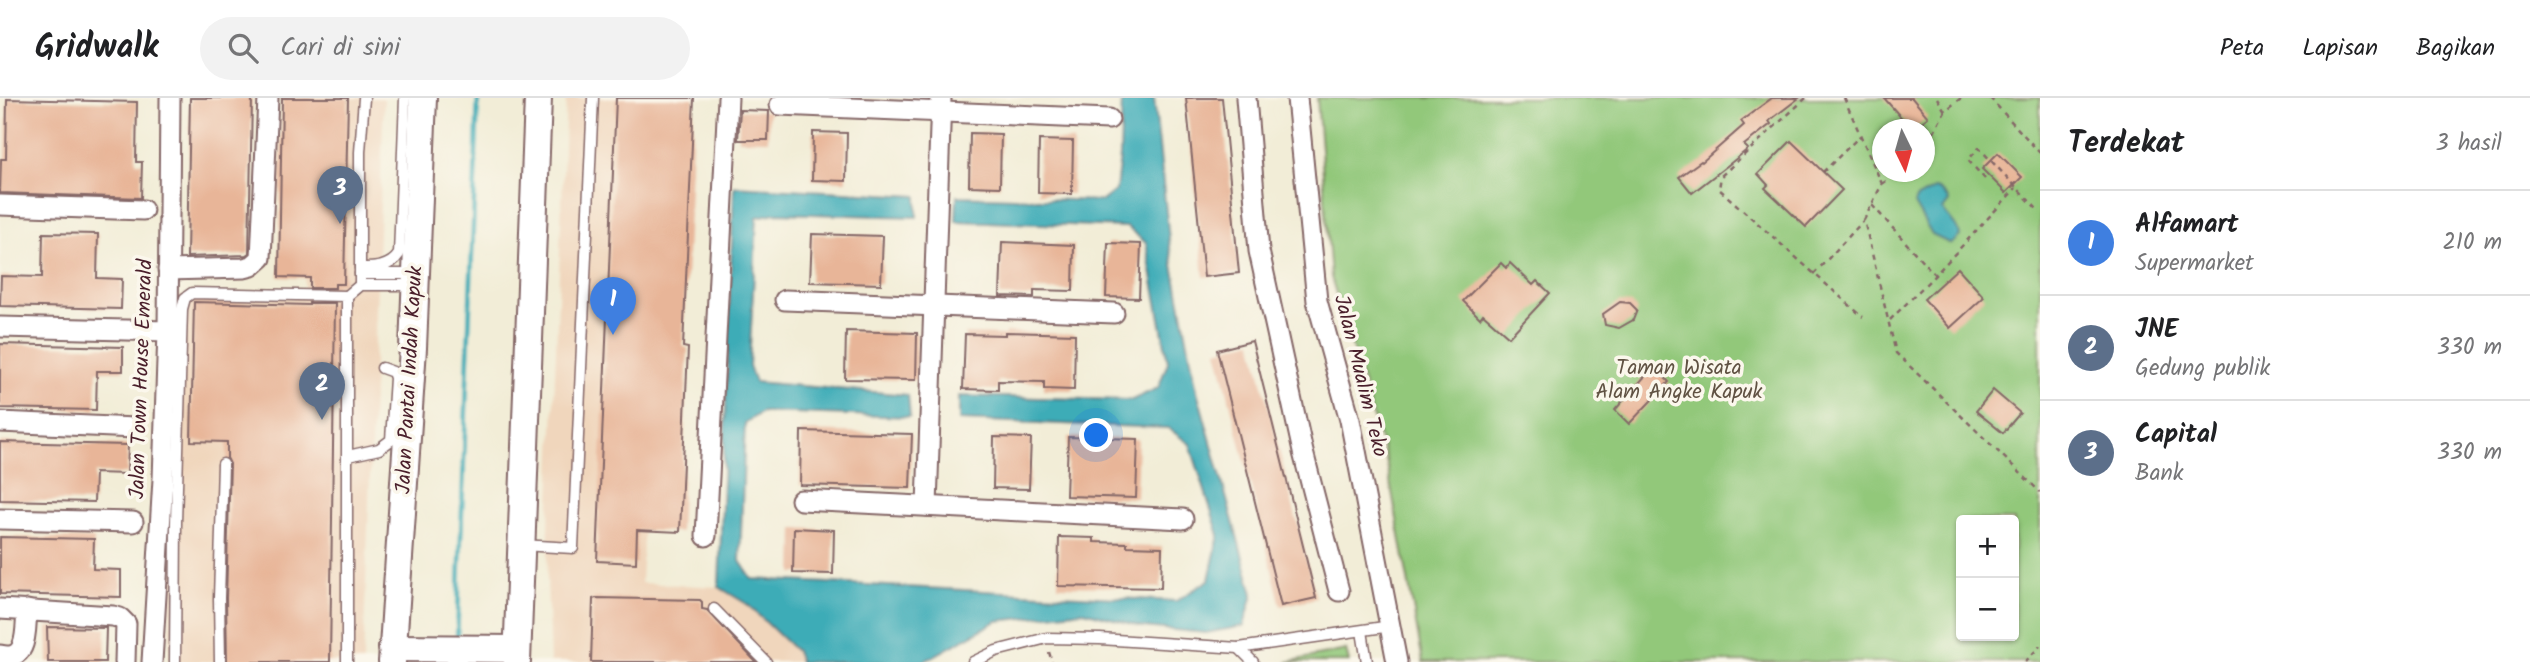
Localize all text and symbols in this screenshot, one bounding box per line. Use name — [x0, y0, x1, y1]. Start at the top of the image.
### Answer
search box — [200, 17, 690, 80]
text: Gridwalk — [35, 22, 158, 75]
text: Cari di sini — [280, 27, 400, 69]
icon: search — [224, 29, 262, 67]
text: Peta — [2220, 29, 2264, 68]
text: Lapisan — [2302, 29, 2378, 68]
text: Bagikan — [2416, 29, 2495, 68]
north arrow — [1872, 119, 1935, 182]
text: Terdekat — [2068, 120, 2184, 168]
text: 3 hasil — [2436, 126, 2502, 162]
pin: 3 — [317, 166, 363, 224]
text: Alfamart — [2135, 204, 2239, 246]
text: 1 — [2088, 225, 2094, 261]
text: 210 m — [2442, 225, 2502, 261]
text: Supermarket — [2135, 246, 2254, 282]
street label: Jalan Town House Emerald — [121, 258, 163, 500]
street label: Jalan Pantai Indah Kapuk — [388, 265, 432, 495]
pin: 1 — [590, 277, 636, 335]
street label: Jalan Mualim Teko — [1324, 291, 1396, 461]
text: JNE — [2135, 309, 2178, 351]
text: 2 — [2084, 330, 2098, 366]
text: 330 m — [2437, 330, 2502, 366]
text: Gedung publik — [2135, 351, 2270, 387]
park label: Taman Wisata Alam Angke Kapuk — [1596, 352, 1763, 409]
pin: 2 — [299, 362, 345, 420]
text: Capital — [2135, 414, 2217, 456]
your location — [1079, 418, 1113, 452]
text: 3 — [2085, 435, 2097, 471]
text: 330 m — [2437, 435, 2502, 471]
text: Bank — [2135, 456, 2183, 492]
map controls — [1956, 515, 2019, 641]
button: + — [1956, 515, 2019, 578]
button: − — [1956, 578, 2019, 641]

